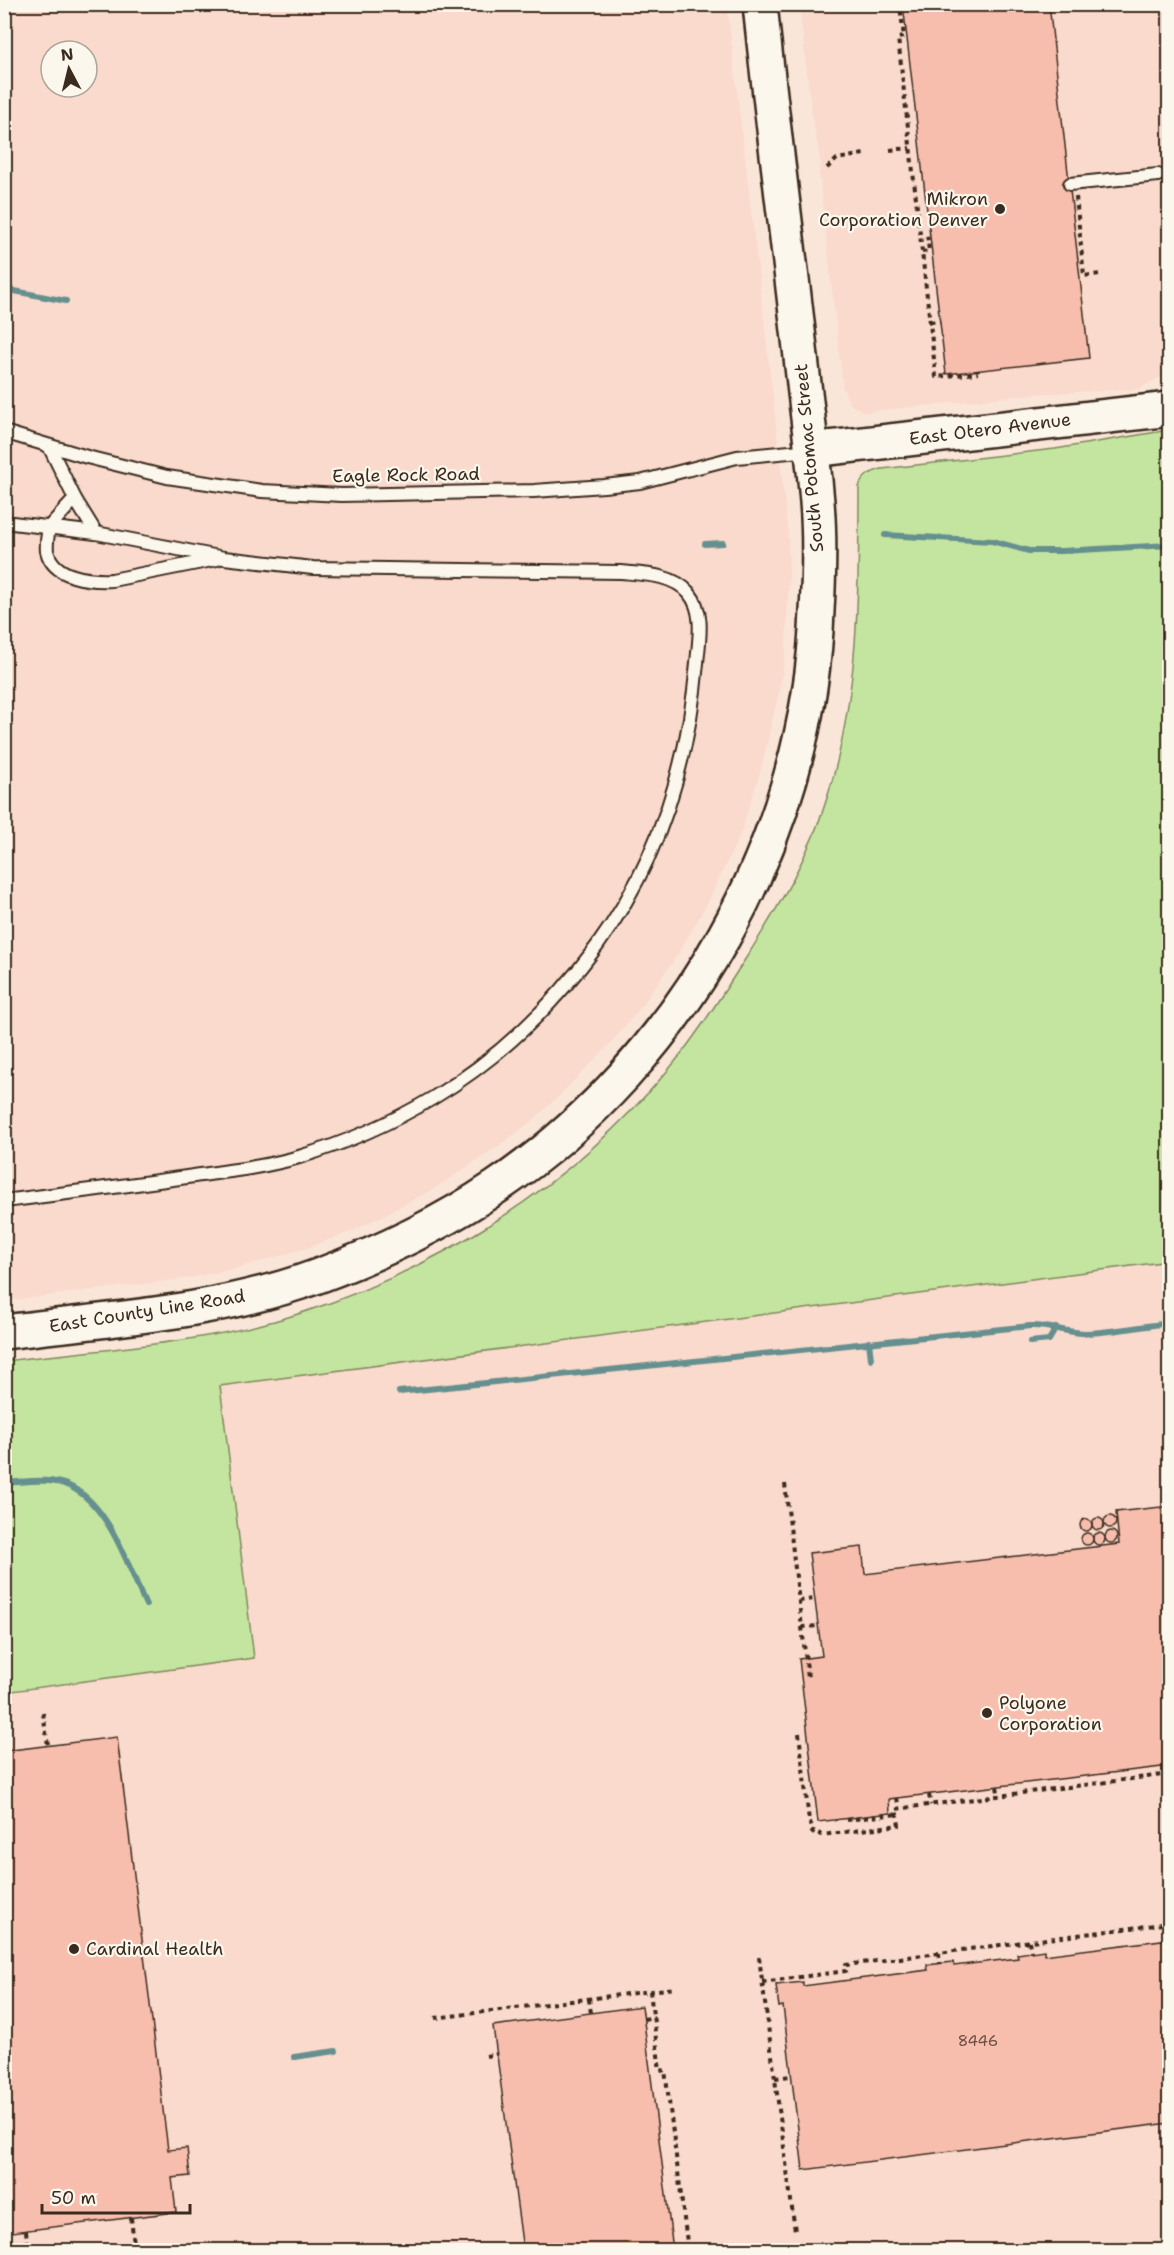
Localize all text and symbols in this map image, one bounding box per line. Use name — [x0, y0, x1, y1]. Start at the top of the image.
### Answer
north arrow — [39, 39, 99, 99]
text: N — [60, 43, 75, 66]
place label: Mikron Corporation Denver — [819, 187, 988, 232]
marker: Mikron Corporation Denver — [993, 202, 1007, 216]
street label: South Potomac Street — [789, 362, 829, 553]
street label: East Otero Avenue — [908, 407, 1072, 451]
street label: Eagle Rock Road — [332, 462, 480, 488]
street label: East County Line Road — [47, 1284, 247, 1338]
place label: Polyone Corporation — [999, 1691, 1102, 1736]
marker: Polyone Corporation — [980, 1706, 994, 1720]
place label: Cardinal Health — [86, 1937, 224, 1961]
marker: Cardinal Health — [67, 1942, 81, 1956]
house number: 8446 — [958, 2031, 998, 2051]
scale bar — [42, 2177, 190, 2215]
text: 50 m — [51, 2186, 96, 2210]

